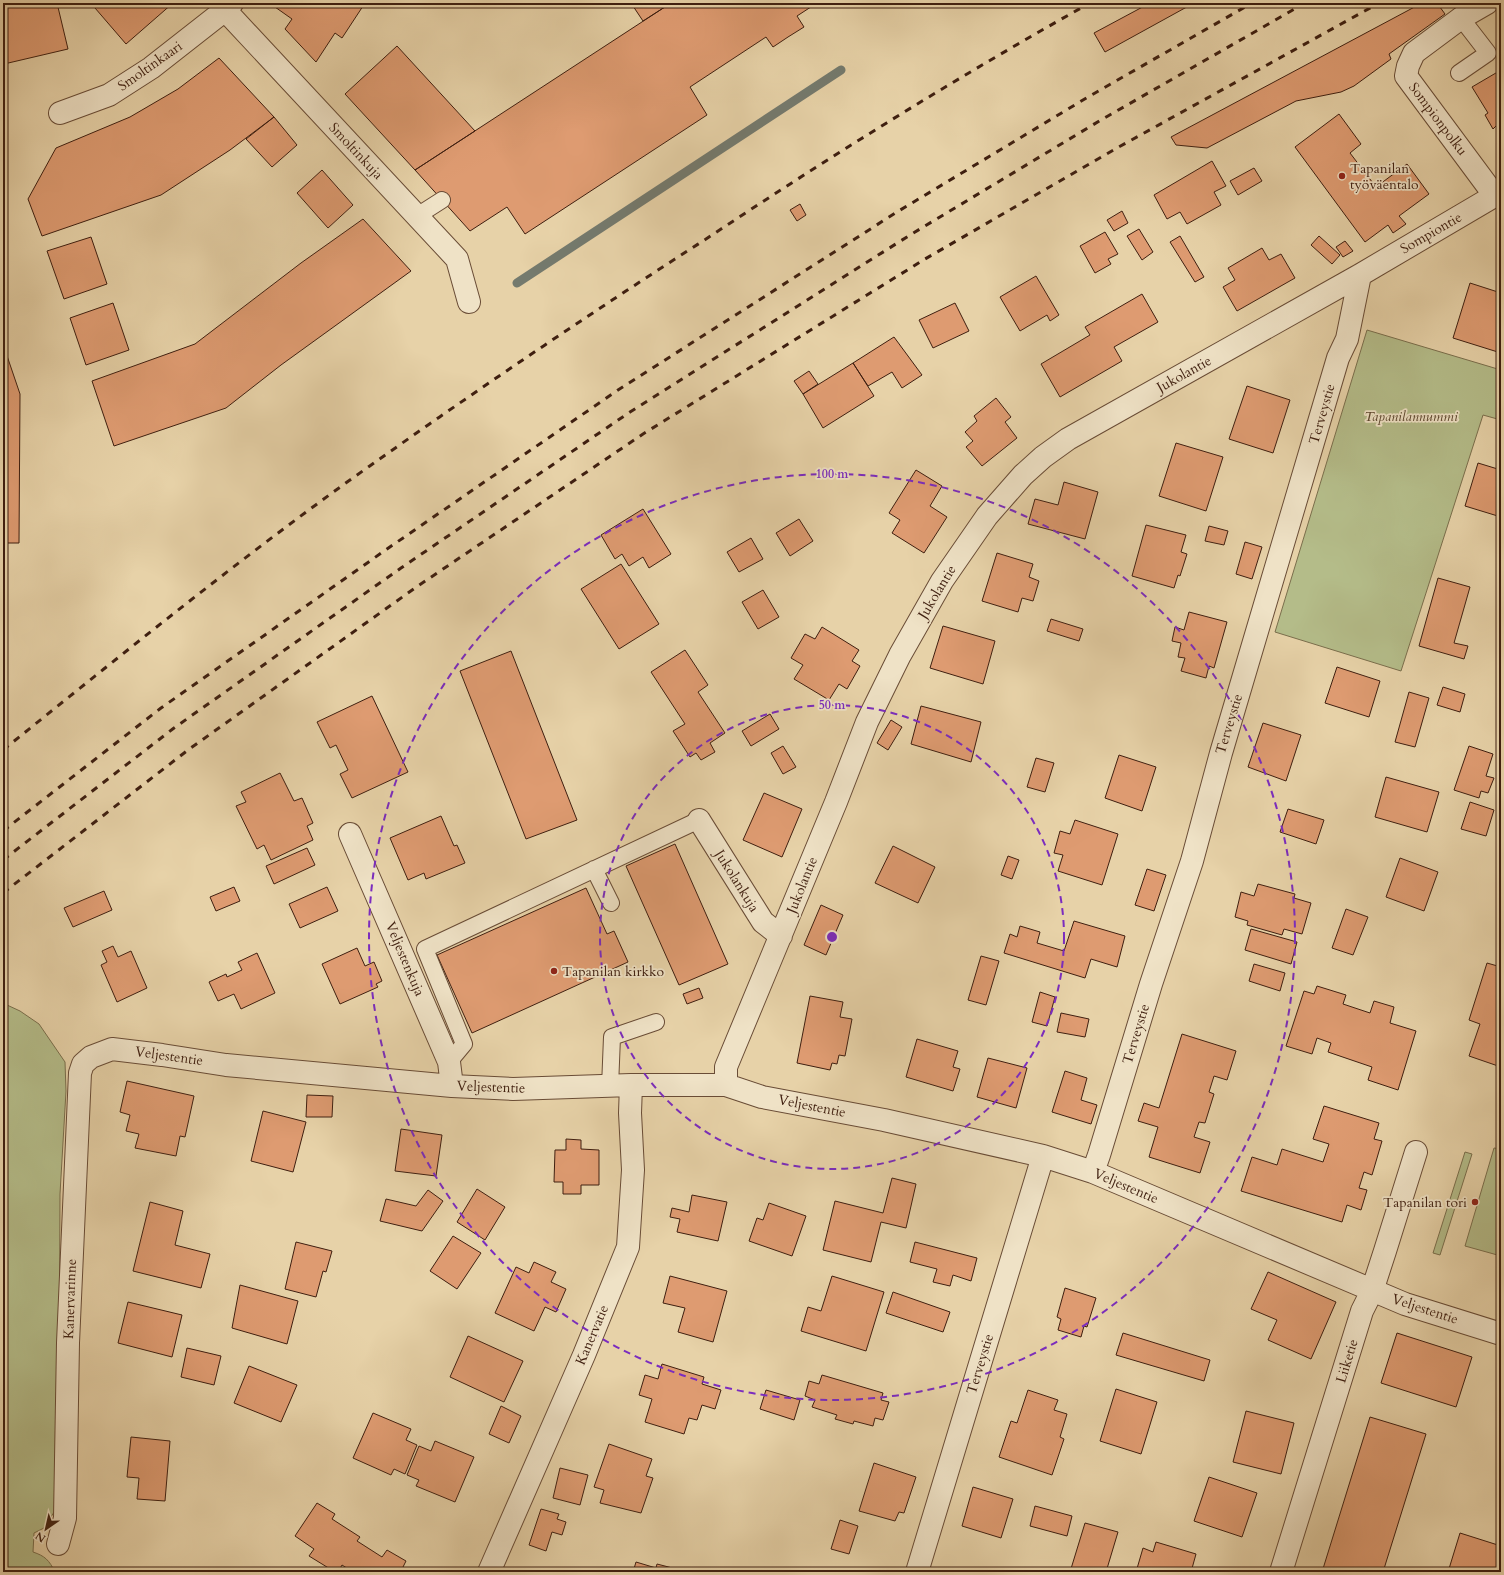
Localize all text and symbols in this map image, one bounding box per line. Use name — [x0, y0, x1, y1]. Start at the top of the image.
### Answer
street label: Smoltinkaari — [114, 37, 186, 95]
street label: Sompionpolku — [1404, 79, 1472, 160]
street label: Smoltinkuja — [325, 118, 387, 184]
place label: Tapanilan työväentalo — [1350, 159, 1419, 194]
marker: Tapanilan työväentalo — [1337, 171, 1347, 181]
street label: Sompiontie — [1397, 208, 1465, 258]
street label: Jukolantie — [1152, 351, 1215, 398]
street label: Terveystie — [1304, 382, 1340, 446]
park label: Tapanilannummi — [1364, 407, 1458, 426]
text: 100 m — [816, 466, 849, 482]
street label: Jukolantie — [912, 561, 961, 624]
street label: Terveystie — [1211, 692, 1247, 756]
text: 50 m — [819, 697, 846, 713]
street label: Jukolankuja — [709, 844, 764, 916]
street label: Jukolantie — [781, 854, 822, 918]
street label: Veljestenkuja — [381, 919, 429, 999]
centre of rings — [825, 930, 839, 944]
place label: Tapanilan kirkko — [562, 962, 665, 981]
marker: Tapanilan kirkko — [549, 966, 559, 976]
street label: Terveystie — [1118, 1002, 1154, 1066]
street label: Veljestentie — [134, 1042, 204, 1070]
street label: Veljestentie — [456, 1076, 526, 1098]
street label: Veljestentie — [776, 1090, 848, 1122]
street label: Veljestentie — [1091, 1164, 1161, 1208]
place label: Tapanilan tori — [1383, 1193, 1467, 1212]
marker: Tapanilan tori — [1470, 1197, 1480, 1207]
street label: Kanervarinne — [59, 1259, 81, 1339]
street label: Veljestentie — [1389, 1289, 1461, 1329]
street label: Kanervatie — [571, 1302, 613, 1368]
street label: Terveystie — [962, 1332, 998, 1396]
street label: Liiketie — [1331, 1337, 1363, 1385]
north arrow — [26, 1509, 66, 1549]
text: N — [32, 1528, 49, 1546]

